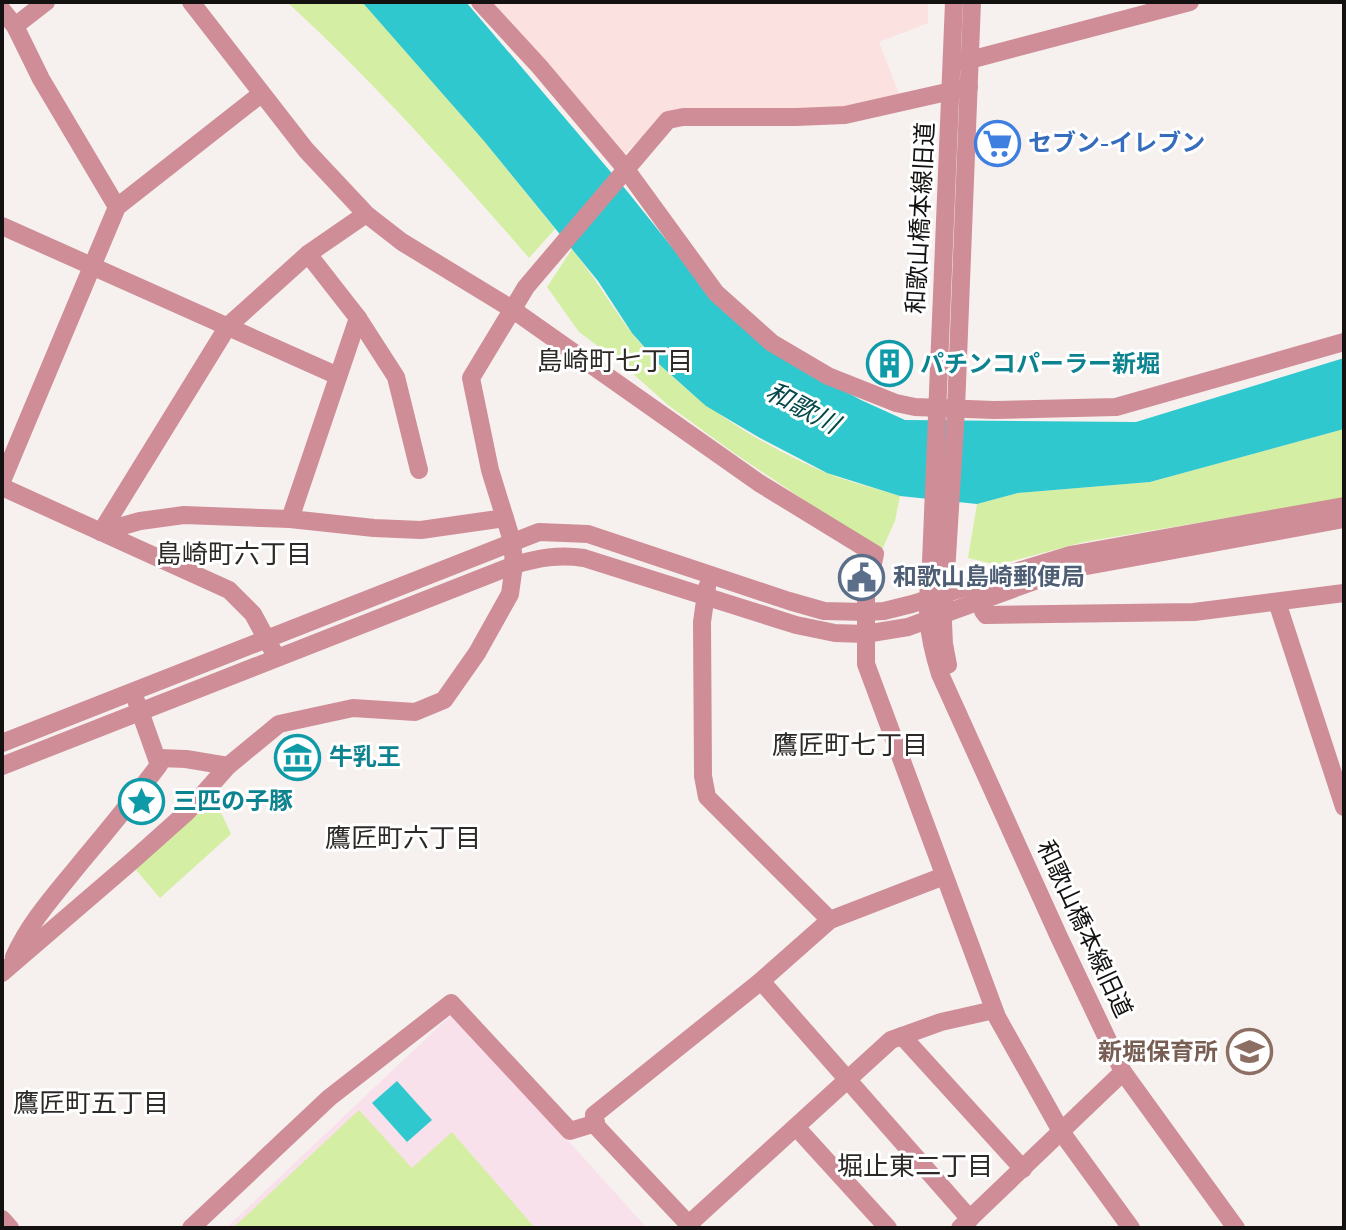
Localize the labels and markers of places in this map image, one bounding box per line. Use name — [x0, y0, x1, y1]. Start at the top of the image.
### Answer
supermarket icon: セブン-イレブン — [973, 119, 1021, 167]
place label: セブン-イレブン — [1028, 129, 1205, 158]
building icon: パチンコパーラー新堀 — [865, 340, 913, 388]
place label: パチンコパーラー新堀 — [920, 350, 1160, 379]
public building icon: 和歌山島崎郵便局 — [838, 553, 886, 601]
place label: 和歌山島崎郵便局 — [893, 563, 1085, 592]
museum icon: 牛乳王 — [274, 733, 322, 781]
place label: 牛乳王 — [329, 743, 401, 772]
place icon: 三匹の子豚 — [118, 777, 166, 825]
place label: 三匹の子豚 — [173, 787, 293, 816]
school or university icon: 新堀保育所 — [1225, 1028, 1273, 1076]
place label: 新堀保育所 — [1098, 1038, 1218, 1067]

